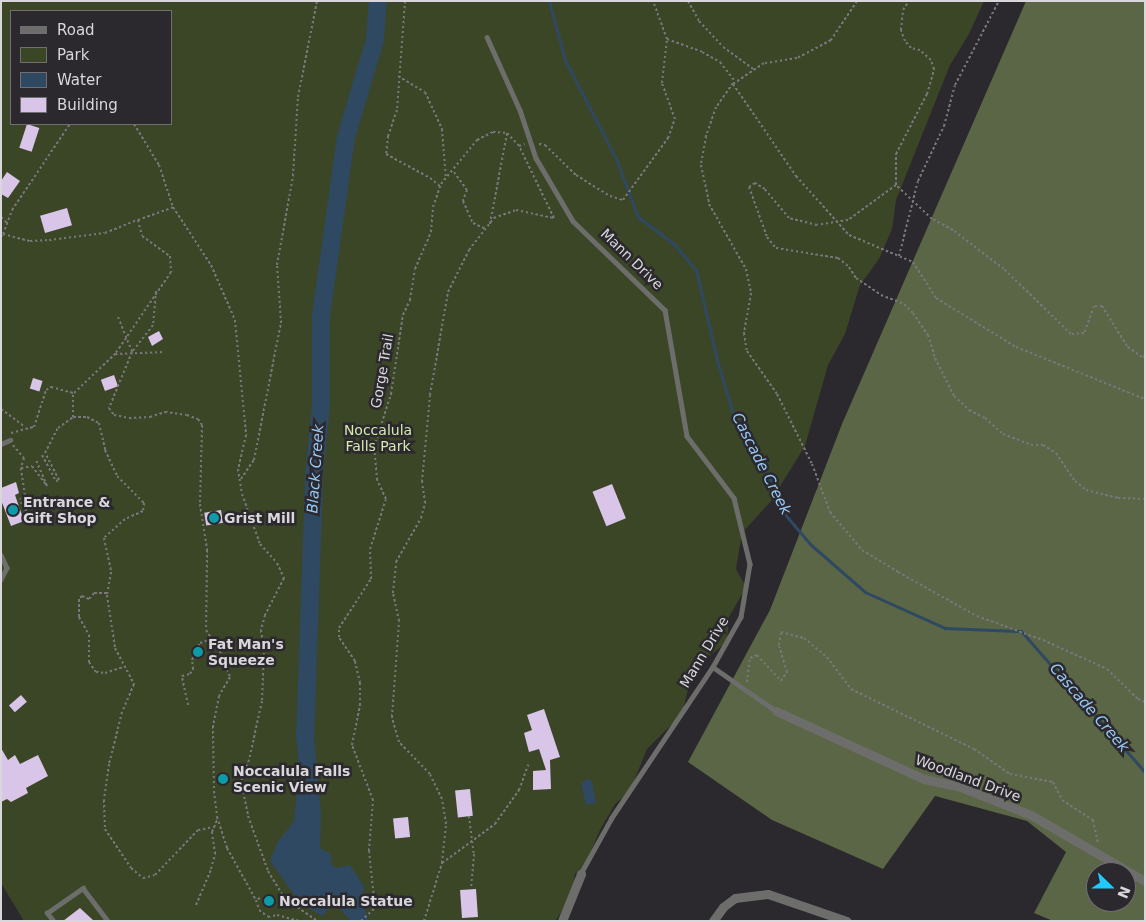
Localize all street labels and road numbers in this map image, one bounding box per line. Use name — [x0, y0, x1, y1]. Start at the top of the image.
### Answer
street label: Mann Drive — [597, 225, 667, 293]
street label: Gorge Trail — [367, 332, 397, 410]
street label: Mann Drive — [676, 613, 732, 691]
street label: Woodland Drive — [913, 751, 1023, 805]

